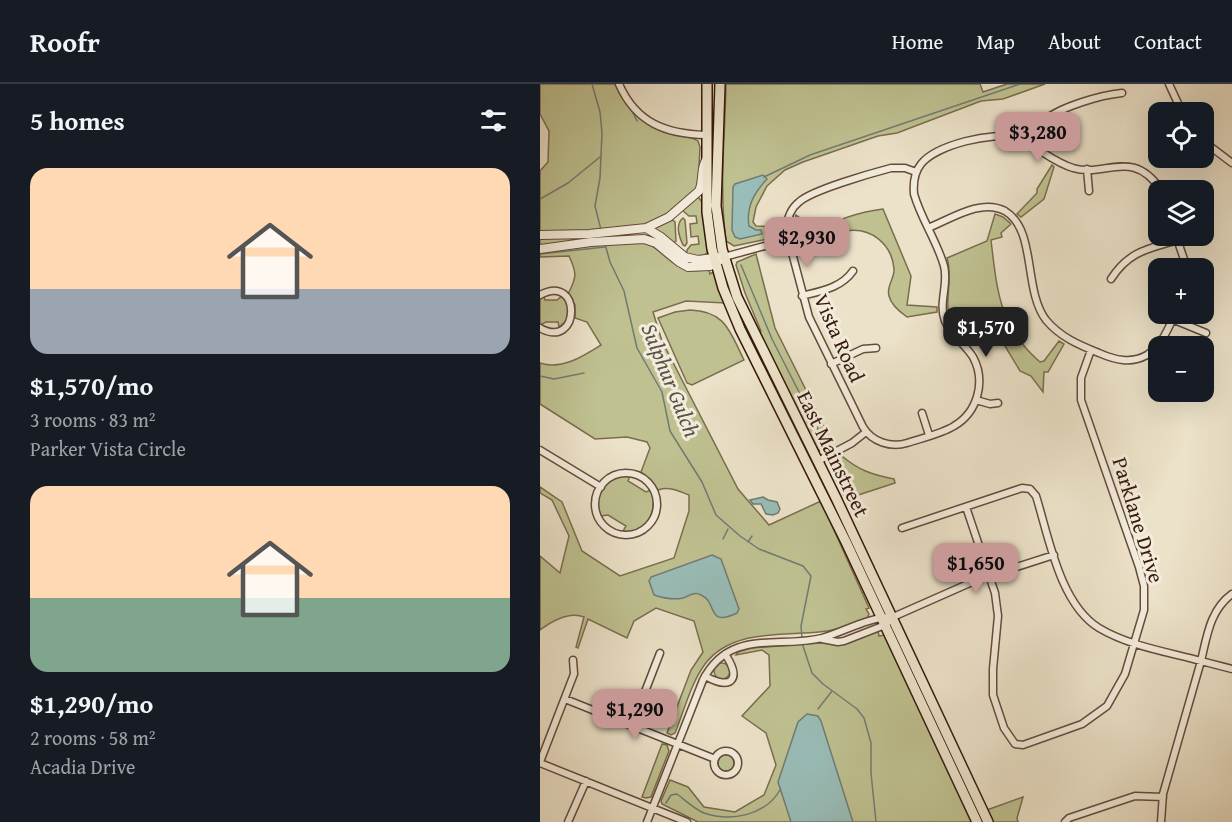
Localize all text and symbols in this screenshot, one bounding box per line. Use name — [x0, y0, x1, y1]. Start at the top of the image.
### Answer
text: Roofr — [30, 21, 100, 62]
text: Home — [892, 26, 943, 57]
text: Map — [976, 26, 1015, 57]
text: About — [1048, 26, 1101, 57]
text: Contact — [1134, 26, 1202, 57]
text: 5 homes — [30, 101, 125, 140]
map controls — [1148, 102, 1214, 402]
button: locate — [1148, 102, 1214, 168]
icon: filters — [477, 104, 510, 137]
pin: $3,280 — [989, 112, 1087, 163]
text: $3,280 — [1009, 117, 1067, 146]
button: layers — [1148, 180, 1214, 246]
icon: home — [216, 207, 324, 315]
pin: $2,930 — [758, 217, 856, 268]
text: $2,930 — [778, 222, 836, 251]
button: + — [1148, 258, 1214, 324]
street label: Vista Road — [806, 289, 873, 388]
pin: $1,570 — [937, 307, 1035, 358]
text: $1,570 — [957, 312, 1015, 341]
water label: Sulphur Gulch — [634, 318, 708, 442]
button: − — [1148, 336, 1214, 402]
text: $1,570/mo — [30, 366, 153, 405]
street label: East Mainstreet — [789, 385, 878, 523]
text: 3 rooms · 83 m² — [30, 405, 156, 434]
text: Parker Vista Circle — [30, 434, 186, 463]
street label: Parklane Drive — [1105, 453, 1172, 587]
icon: home — [216, 525, 324, 633]
pin: $1,650 — [927, 543, 1025, 594]
text: $1,650 — [947, 548, 1005, 577]
text: $1,290/mo — [30, 684, 153, 723]
pin: $1,290 — [586, 689, 684, 740]
text: $1,290 — [606, 694, 664, 723]
text: 2 rooms · 58 m² — [30, 723, 156, 752]
text: Acadia Drive — [30, 752, 135, 781]

